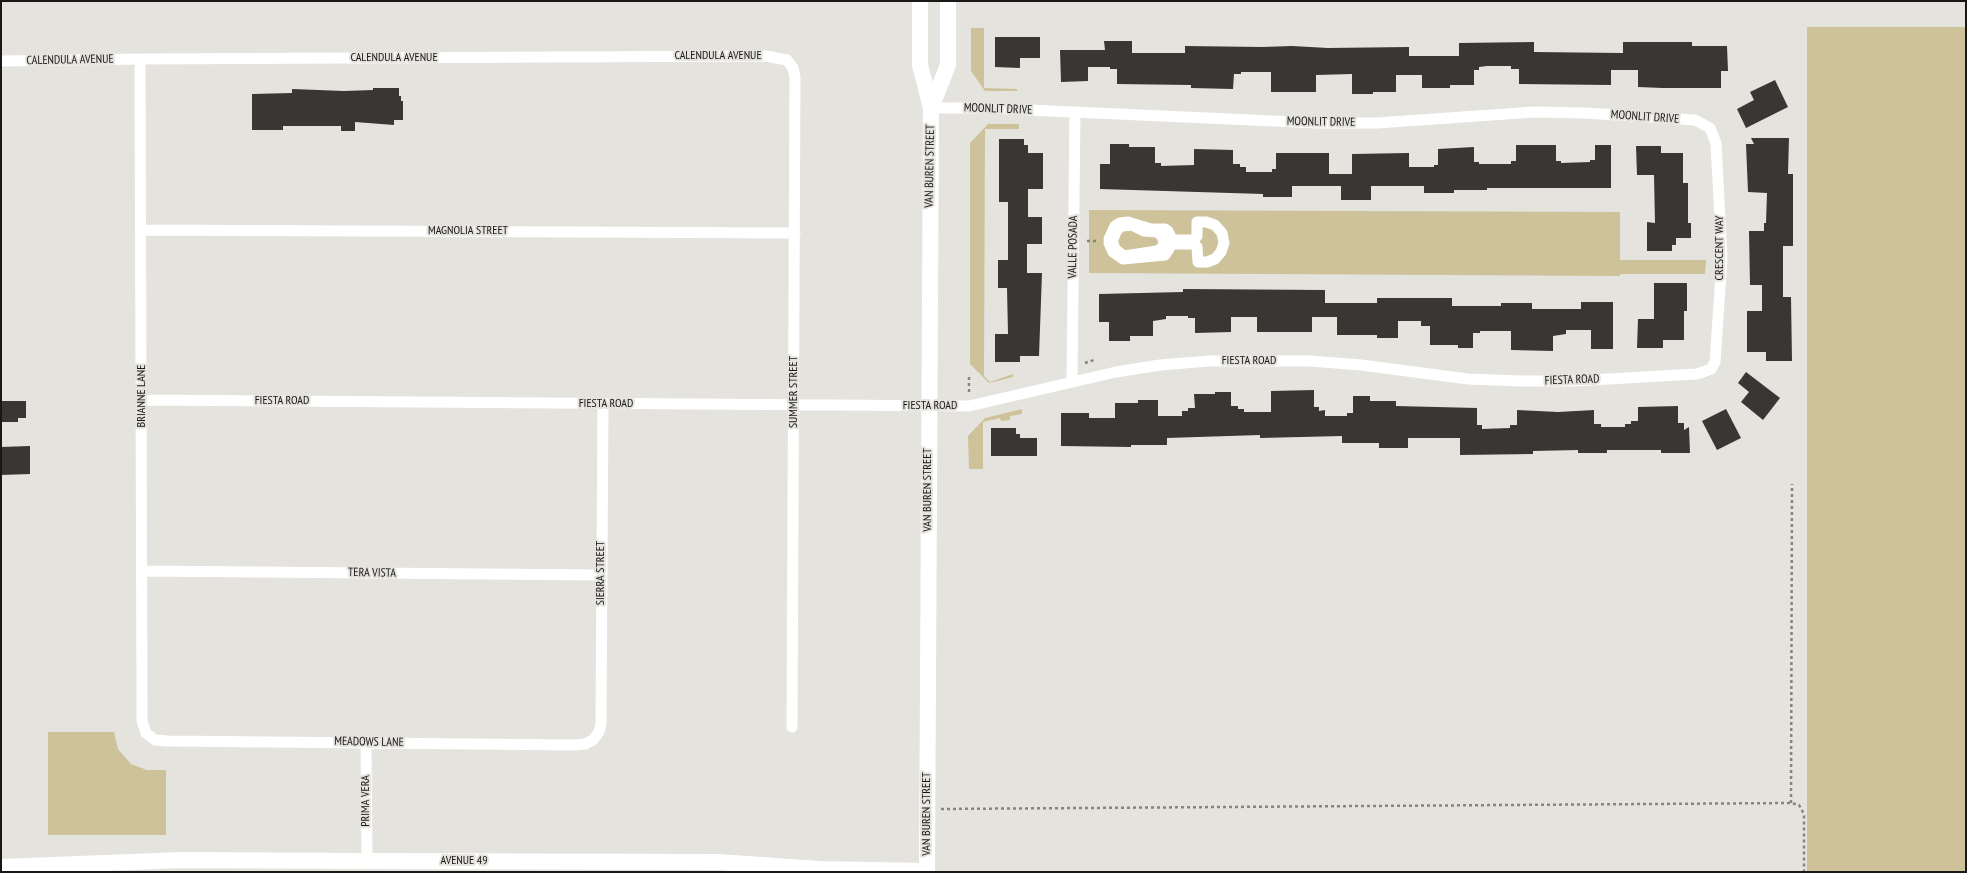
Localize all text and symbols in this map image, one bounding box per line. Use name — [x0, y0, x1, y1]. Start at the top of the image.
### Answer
street label: CALENDULA AVENUE — [674, 49, 762, 63]
street label: CALENDULA AVENUE — [350, 51, 438, 65]
street label: CALENDULA AVENUE — [26, 52, 114, 68]
street label: MOONLIT DRIVE — [964, 101, 1032, 117]
street label: MOONLIT DRIVE — [1610, 107, 1680, 127]
street label: MOONLIT DRIVE — [1287, 114, 1355, 130]
street label: VAN BUREN STREET — [922, 124, 938, 208]
street label: VALLE POSADA — [1065, 215, 1081, 279]
street label: CRESCENT WAY — [1713, 216, 1727, 280]
street label: MAGNOLIA STREET — [428, 224, 508, 238]
street label: FIESTA ROAD — [1222, 354, 1276, 368]
street label: SUMMER STREET — [787, 356, 801, 428]
street label: BRIANNE LANE — [135, 365, 149, 427]
street label: FIESTA ROAD — [1544, 372, 1600, 388]
street label: FIESTA ROAD — [255, 394, 309, 408]
street label: FIESTA ROAD — [579, 397, 633, 411]
street label: FIESTA ROAD — [903, 399, 957, 413]
street label: VAN BUREN STREET — [921, 448, 935, 532]
street label: SIERRA STREET — [594, 541, 608, 605]
street label: TERA VISTA — [348, 565, 396, 581]
street label: MEADOWS LANE — [334, 734, 404, 750]
street label: VAN BUREN STREET — [920, 772, 934, 856]
street label: PRIMA VERA — [359, 775, 373, 827]
street label: AVENUE 49 — [440, 854, 488, 868]

